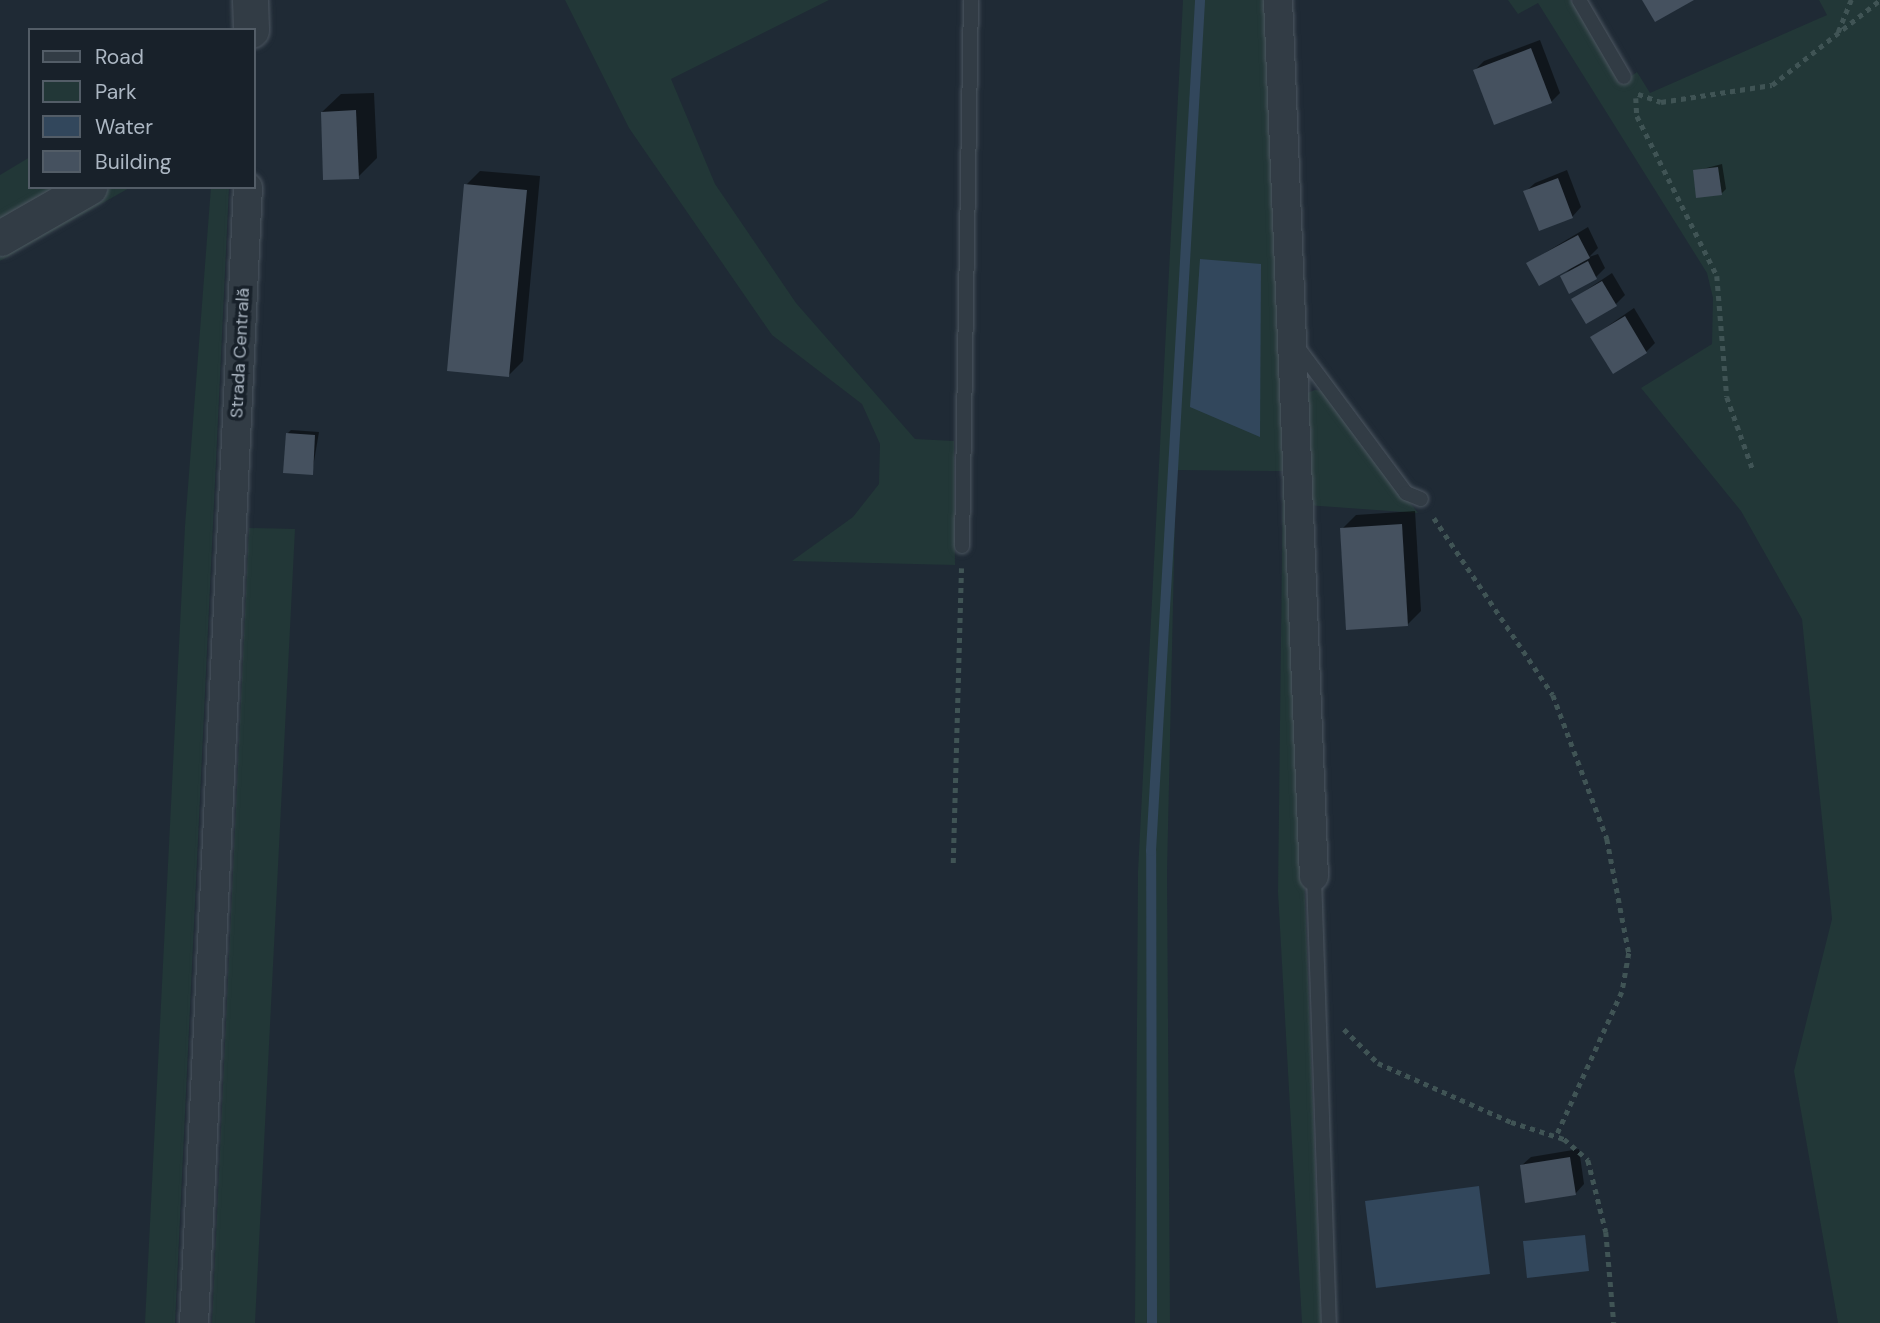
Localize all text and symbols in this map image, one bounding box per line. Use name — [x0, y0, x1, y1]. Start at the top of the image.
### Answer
legend — [28, 28, 256, 189]
text: Road — [95, 43, 144, 71]
text: Park — [95, 78, 136, 106]
text: Water — [95, 113, 153, 141]
text: Building — [95, 148, 171, 176]
street label: Strada Centrală — [226, 287, 254, 419]

